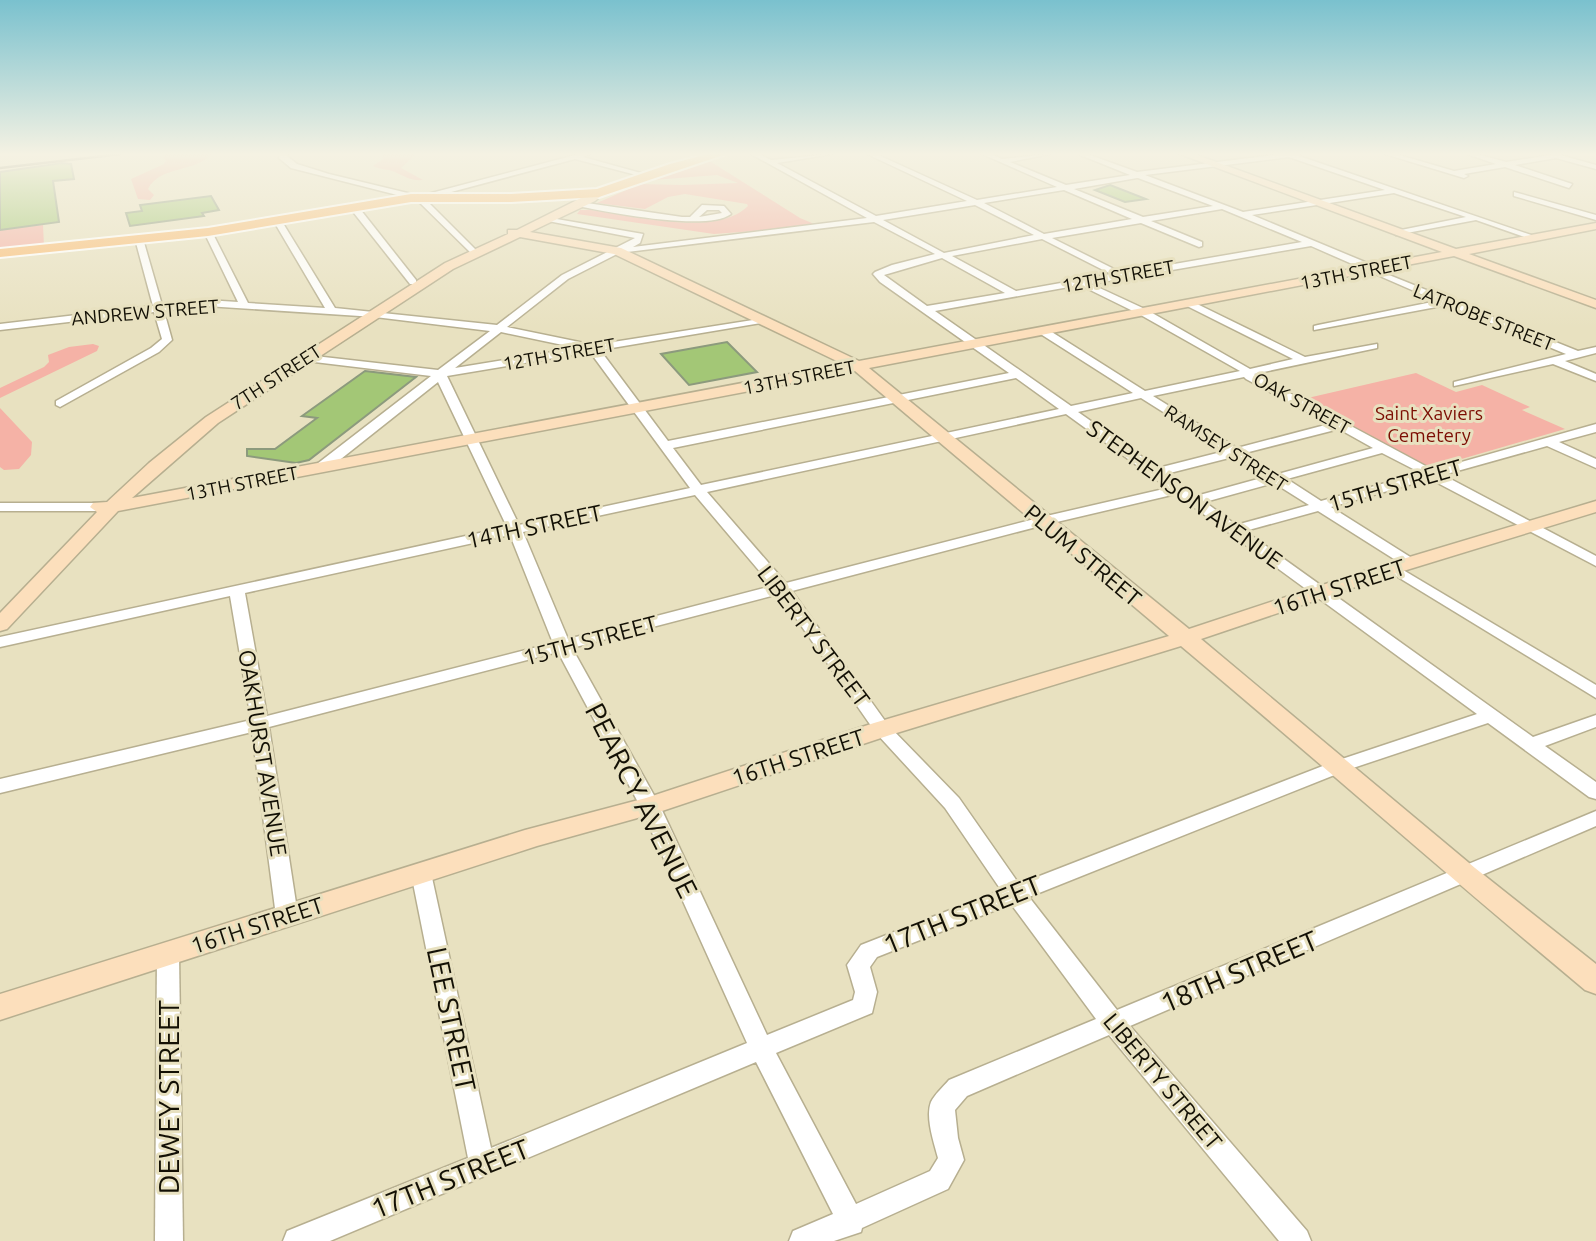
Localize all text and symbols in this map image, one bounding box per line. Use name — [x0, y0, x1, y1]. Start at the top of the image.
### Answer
street label: 13TH STREET — [1298, 250, 1414, 294]
street label: 12TH STREET — [1060, 255, 1176, 297]
street label: LATROBE STREET — [1410, 279, 1558, 355]
street label: ANDREW STREET — [70, 295, 220, 329]
street label: 12TH STREET — [501, 333, 617, 375]
street label: 7TH STREET — [227, 339, 326, 414]
street label: 13TH STREET — [741, 355, 857, 399]
street label: OAK STREET — [1250, 367, 1355, 439]
street label: RAMSEY STREET — [1161, 400, 1292, 496]
park label: Saint Xaviers Cemetery — [1375, 402, 1483, 446]
street label: STEPHENSON AVENUE — [1083, 415, 1287, 573]
street label: 15TH STREET — [1325, 454, 1465, 516]
street label: 13TH STREET — [184, 461, 300, 505]
street label: 14TH STREET — [464, 499, 604, 553]
street label: PLUM STREET — [1020, 499, 1146, 611]
street label: 16TH STREET — [1270, 554, 1409, 620]
street label: LIBERTY STREET — [753, 561, 875, 711]
street label: 15TH STREET — [520, 610, 660, 670]
street label: OAKHURST AVENUE — [234, 648, 292, 858]
street label: PEARCY AVENUE — [580, 698, 704, 902]
street label: 16TH STREET — [729, 724, 868, 790]
street label: 17TH STREET — [878, 868, 1046, 960]
street label: 16TH STREET — [188, 892, 327, 958]
street label: 18TH STREET — [1156, 924, 1323, 1018]
street label: LEE STREET — [422, 944, 483, 1094]
street label: DEWEY STREET — [153, 999, 184, 1194]
street label: LIBERTY STREET — [1099, 1008, 1227, 1154]
street label: 17TH STREET — [366, 1132, 534, 1224]

